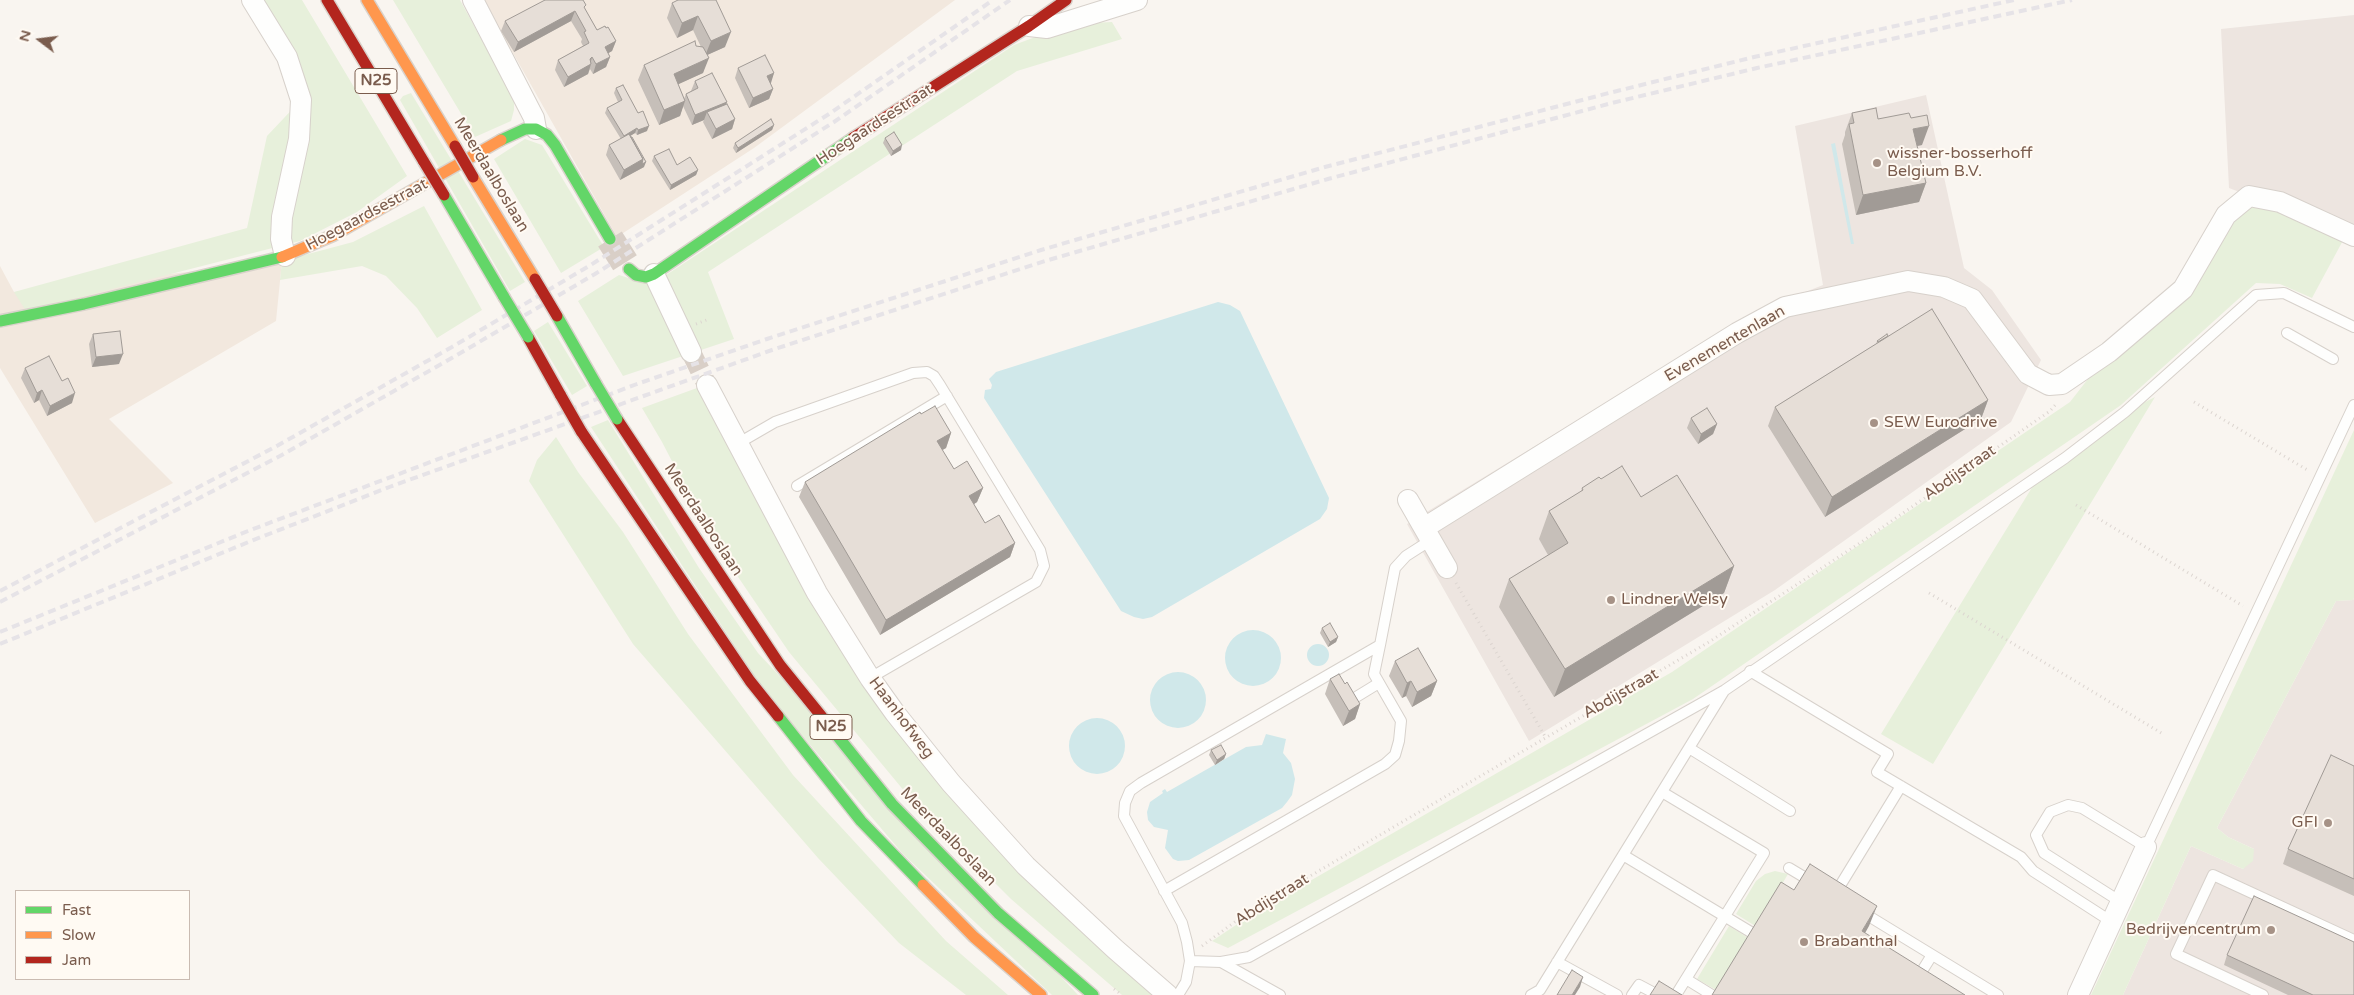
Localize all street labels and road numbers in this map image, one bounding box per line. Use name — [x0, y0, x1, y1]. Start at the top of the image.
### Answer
road number: N25 — [355, 68, 397, 94]
street label: Hoegaardsestraat — [813, 80, 937, 170]
street label: Meerdaalboslaan — [449, 114, 533, 236]
street label: Hoegaardsestraat — [303, 175, 431, 255]
street label: Evenementenlaan — [1661, 302, 1789, 386]
street label: Abdijstraat — [1920, 441, 2000, 505]
street label: Meerdaalboslaan — [659, 460, 747, 580]
street label: Abdijstraat — [1580, 665, 1662, 723]
street label: Haanhofweg — [864, 673, 938, 763]
road number: N25 — [810, 714, 852, 740]
street label: Meerdaalboslaan — [896, 783, 1000, 891]
street label: Abdijstraat — [1231, 870, 1313, 930]

